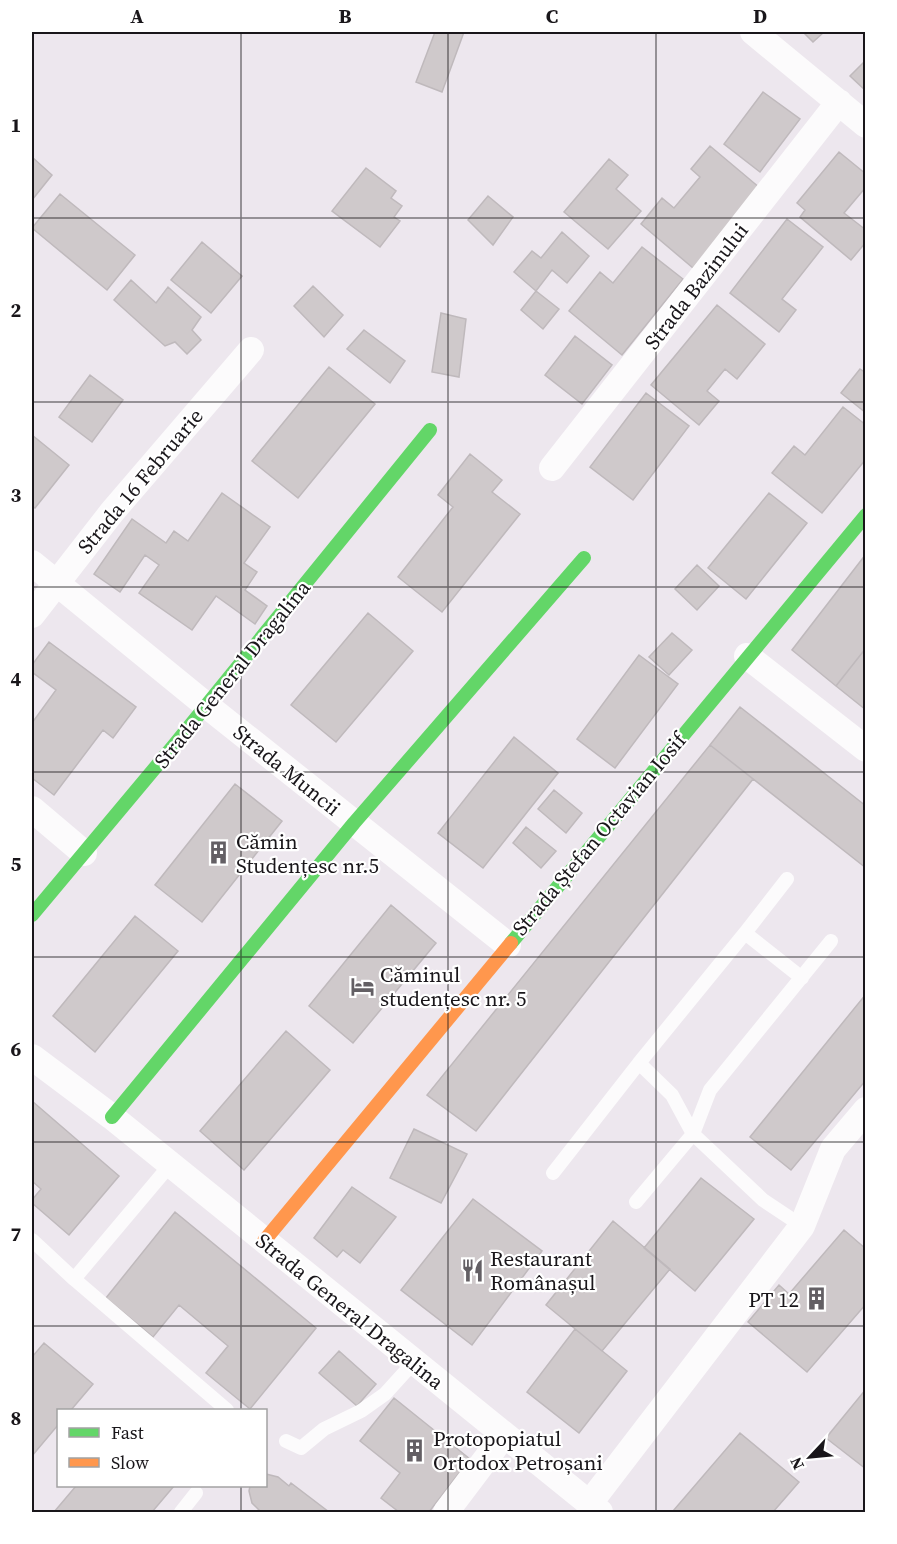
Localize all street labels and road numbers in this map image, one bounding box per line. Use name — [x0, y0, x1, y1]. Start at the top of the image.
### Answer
street label: Strada Bazinului — [637, 217, 755, 355]
street label: Strada 16 Februarie — [71, 402, 209, 560]
street label: Strada General Dragalina — [147, 574, 317, 774]
street label: Strada Muncii — [227, 718, 347, 822]
street label: Strada Ștefan Octavian Iosif — [505, 725, 694, 942]
street label: Strada General Dragalina — [250, 1226, 450, 1396]

